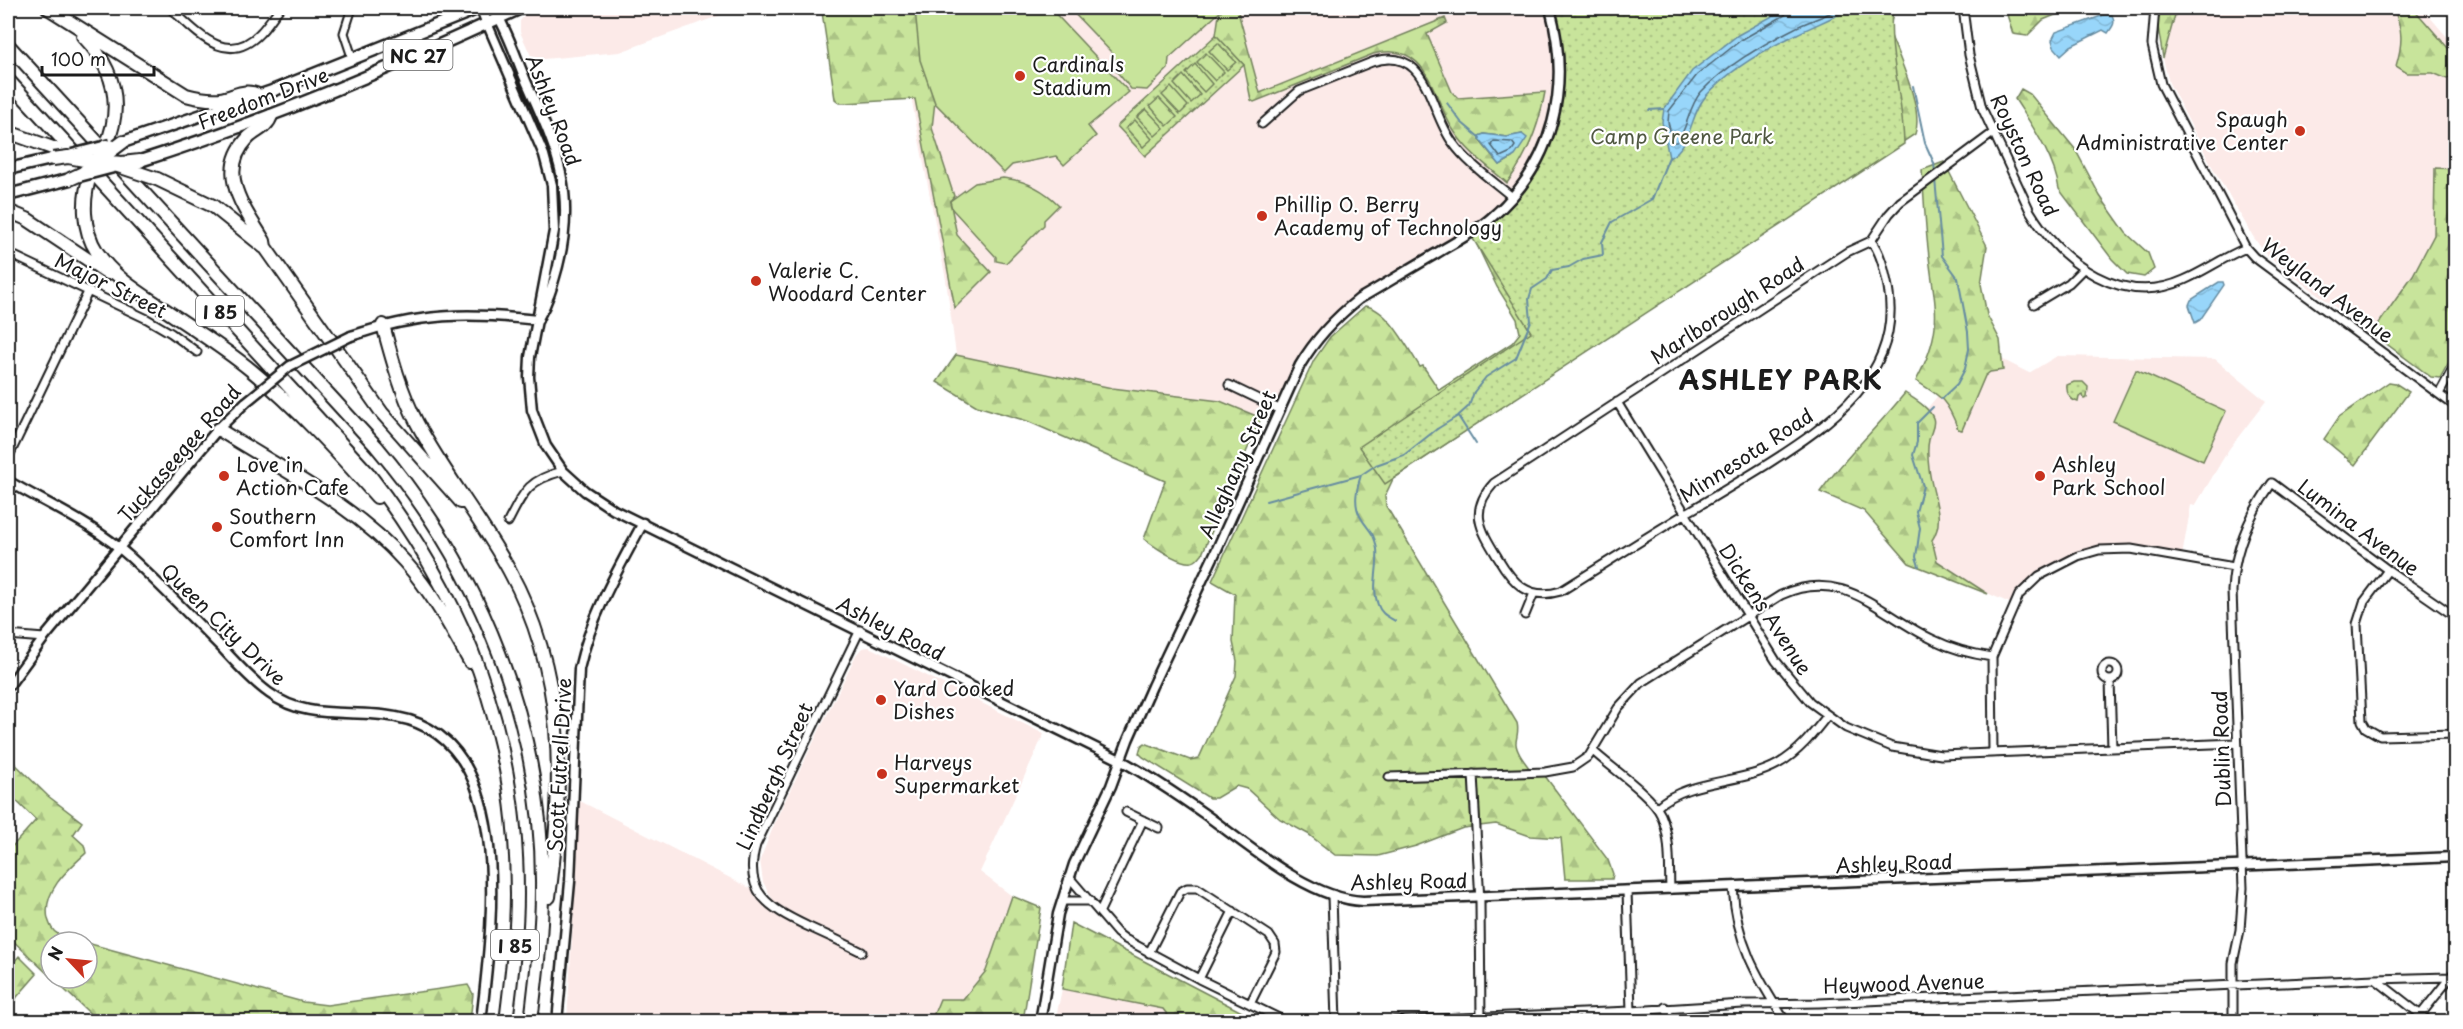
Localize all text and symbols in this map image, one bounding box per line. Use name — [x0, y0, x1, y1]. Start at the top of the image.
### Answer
scale bar — [42, 39, 154, 77]
road number: NC 27 — [384, 40, 452, 70]
text: 100 m — [51, 45, 106, 72]
place label: Cardinals Stadium — [1032, 49, 1124, 102]
street label: Ashley Road — [519, 50, 589, 170]
street label: Freedom Drive — [193, 59, 333, 137]
marker: Cardinals Stadium — [1013, 69, 1027, 83]
street label: Royston Road — [1984, 89, 2066, 221]
place label: Spaugh Administrative Center — [2076, 104, 2289, 157]
park label: Camp Greene Park — [1590, 121, 1774, 151]
marker: Spaugh Administrative Center — [2293, 124, 2307, 138]
place label: Phillip O. Berry Academy of Technology — [1274, 189, 1502, 242]
marker: Phillip O. Berry Academy of Technology — [1255, 209, 1269, 223]
street label: Weyland Avenue — [2256, 230, 2400, 350]
street label: Major Street — [50, 245, 172, 325]
street label: Marlborough Road — [1644, 249, 1810, 371]
place label: Valerie C. Woodard Center — [768, 255, 927, 308]
marker: Valerie C. Woodard Center — [749, 274, 763, 288]
road number: I 85 — [196, 296, 244, 326]
district label: ASHLEY PARK — [1679, 360, 1883, 399]
street label: Tuckaseegee Road — [111, 377, 247, 529]
street label: Alleghany Street — [1191, 385, 1283, 543]
street label: Minnesota Road — [1673, 400, 1819, 510]
place label: Love in Action Cafe — [236, 449, 349, 502]
place label: Ashley Park School — [2052, 449, 2166, 502]
marker: Love in Action Cafe — [217, 469, 231, 483]
marker: Ashley Park School — [2033, 469, 2047, 483]
street label: Lumina Avenue — [2292, 471, 2426, 583]
place label: Southern Comfort Inn — [229, 501, 345, 554]
marker: Southern Comfort Inn — [210, 520, 224, 534]
street label: Dickens Avenue — [1712, 537, 1820, 681]
street label: Queen City Drive — [154, 556, 294, 692]
street label: Ashley Road — [832, 588, 950, 668]
place label: Yard Cooked Dishes — [893, 673, 1014, 726]
street label: Scott Futrell Drive — [539, 677, 579, 853]
street label: Dublin Road — [2204, 690, 2238, 808]
marker: Yard Cooked Dishes — [874, 693, 888, 707]
street label: Lindbergh Street — [728, 697, 820, 855]
place label: Harveys Supermarket — [894, 747, 1020, 800]
marker: Harveys Supermarket — [875, 767, 889, 781]
street label: Ashley Road — [1835, 846, 1953, 880]
street label: Ashley Road — [1350, 865, 1468, 897]
north arrow — [39, 930, 99, 990]
road number: I 85 — [491, 930, 539, 960]
text: N — [41, 942, 68, 964]
street label: Heywood Avenue — [1823, 965, 1985, 1001]

